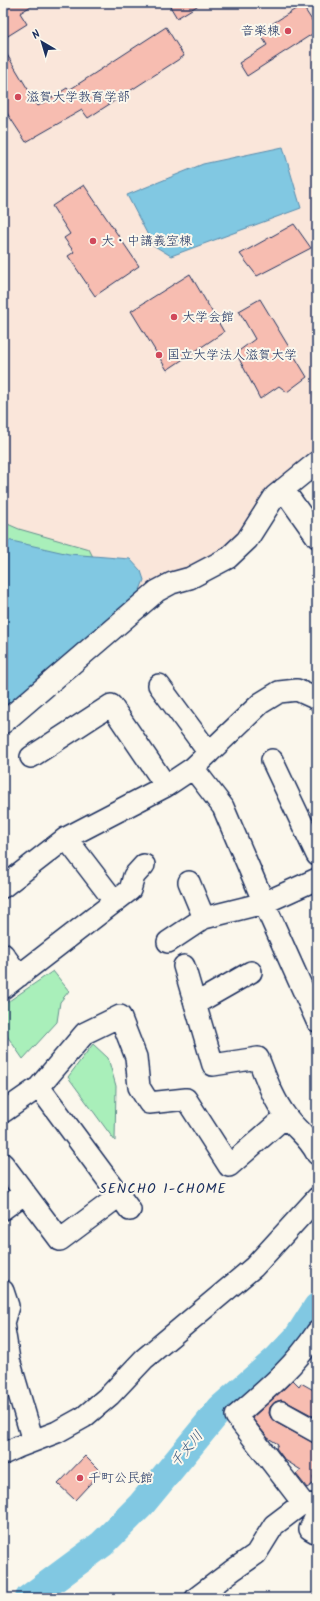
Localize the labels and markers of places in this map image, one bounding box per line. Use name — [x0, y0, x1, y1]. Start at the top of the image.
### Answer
place label: 音楽棟 — [241, 21, 280, 42]
marker: 音楽棟 — [283, 26, 293, 36]
place label: 滋賀大学教育学部 — [26, 87, 130, 108]
marker: 滋賀大学教育学部 — [13, 92, 23, 102]
place label: 大・中講義室棟 — [101, 231, 192, 252]
marker: 大・中講義室棟 — [88, 236, 98, 246]
place label: 大学会館 — [182, 307, 234, 328]
marker: 大学会館 — [169, 312, 179, 322]
place label: 国立大学法人滋賀大学 — [167, 345, 297, 366]
marker: 国立大学法人滋賀大学 — [154, 350, 164, 360]
place label: 千町公民館 — [88, 1468, 153, 1489]
marker: 千町公民館 — [75, 1473, 85, 1483]

